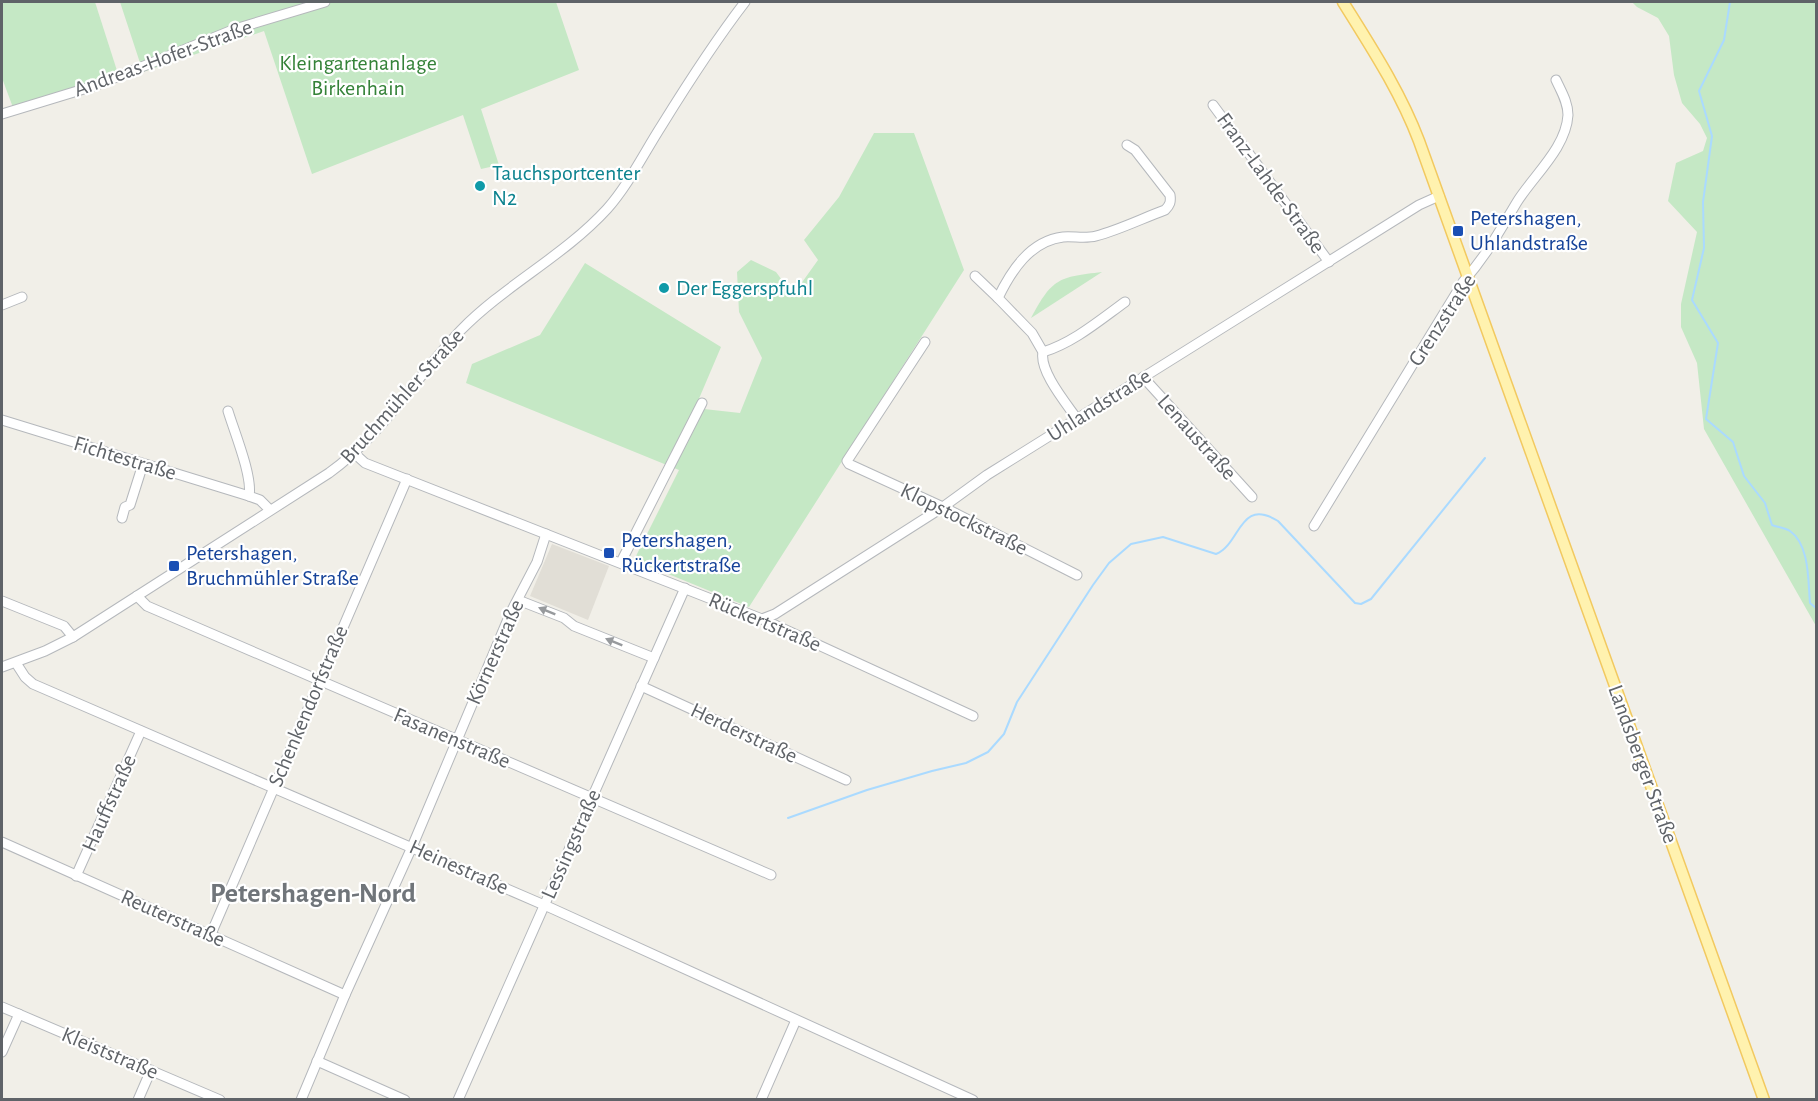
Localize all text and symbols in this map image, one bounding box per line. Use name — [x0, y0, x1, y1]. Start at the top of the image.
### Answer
street label: Andreas-Hofer-Straße — [71, 15, 255, 101]
park label: Kleingartenanlage Birkenhain — [279, 52, 437, 99]
street label: Franz-Lahde-Straße — [1213, 109, 1329, 257]
place label: Tauchsportcenter N2 — [492, 162, 640, 209]
marker: Tauchsportcenter N2 — [473, 179, 487, 193]
place label: Petershagen, Uhlandstraße — [1470, 207, 1588, 254]
marker: Petershagen, Uhlandstraße — [1451, 224, 1465, 238]
street label: Grenzstraße — [1404, 270, 1480, 370]
place label: Der Eggerspfuhl — [676, 277, 813, 299]
marker: Der Eggerspfuhl — [657, 281, 671, 295]
street label: Bruchmühler Straße — [336, 324, 468, 468]
street label: Uhlandstraße — [1043, 364, 1155, 446]
street label: Lenaustraße — [1153, 390, 1241, 484]
street label: Fichtestraße — [71, 432, 179, 484]
street label: Klopstockstraße — [897, 479, 1031, 559]
place label: Petershagen, Rückertstraße — [621, 529, 741, 576]
place label: Petershagen, Bruchmühler Straße — [186, 542, 359, 589]
marker: Petershagen, Rückertstraße — [602, 546, 616, 560]
marker: Petershagen, Bruchmühler Straße — [167, 559, 181, 573]
street label: Rückertstraße — [706, 588, 824, 656]
street label: Körnerstraße — [462, 596, 528, 708]
one-way arrow — [537, 606, 555, 616]
street label: Schenkendorfstraße — [264, 622, 352, 790]
one-way arrow — [604, 637, 622, 647]
street label: Landsberger Straße — [1604, 682, 1682, 846]
street label: Herderstraße — [687, 699, 801, 767]
street label: Fasanenstraße — [390, 704, 514, 772]
street label: Hauffstraße — [78, 751, 140, 855]
street label: Lessingstraße — [537, 786, 605, 902]
street label: Heinestraße — [406, 835, 512, 899]
district label: Petershagen-Nord — [210, 880, 416, 908]
street label: Reuterstraße — [118, 885, 228, 951]
street label: Kleiststraße — [58, 1023, 162, 1083]

